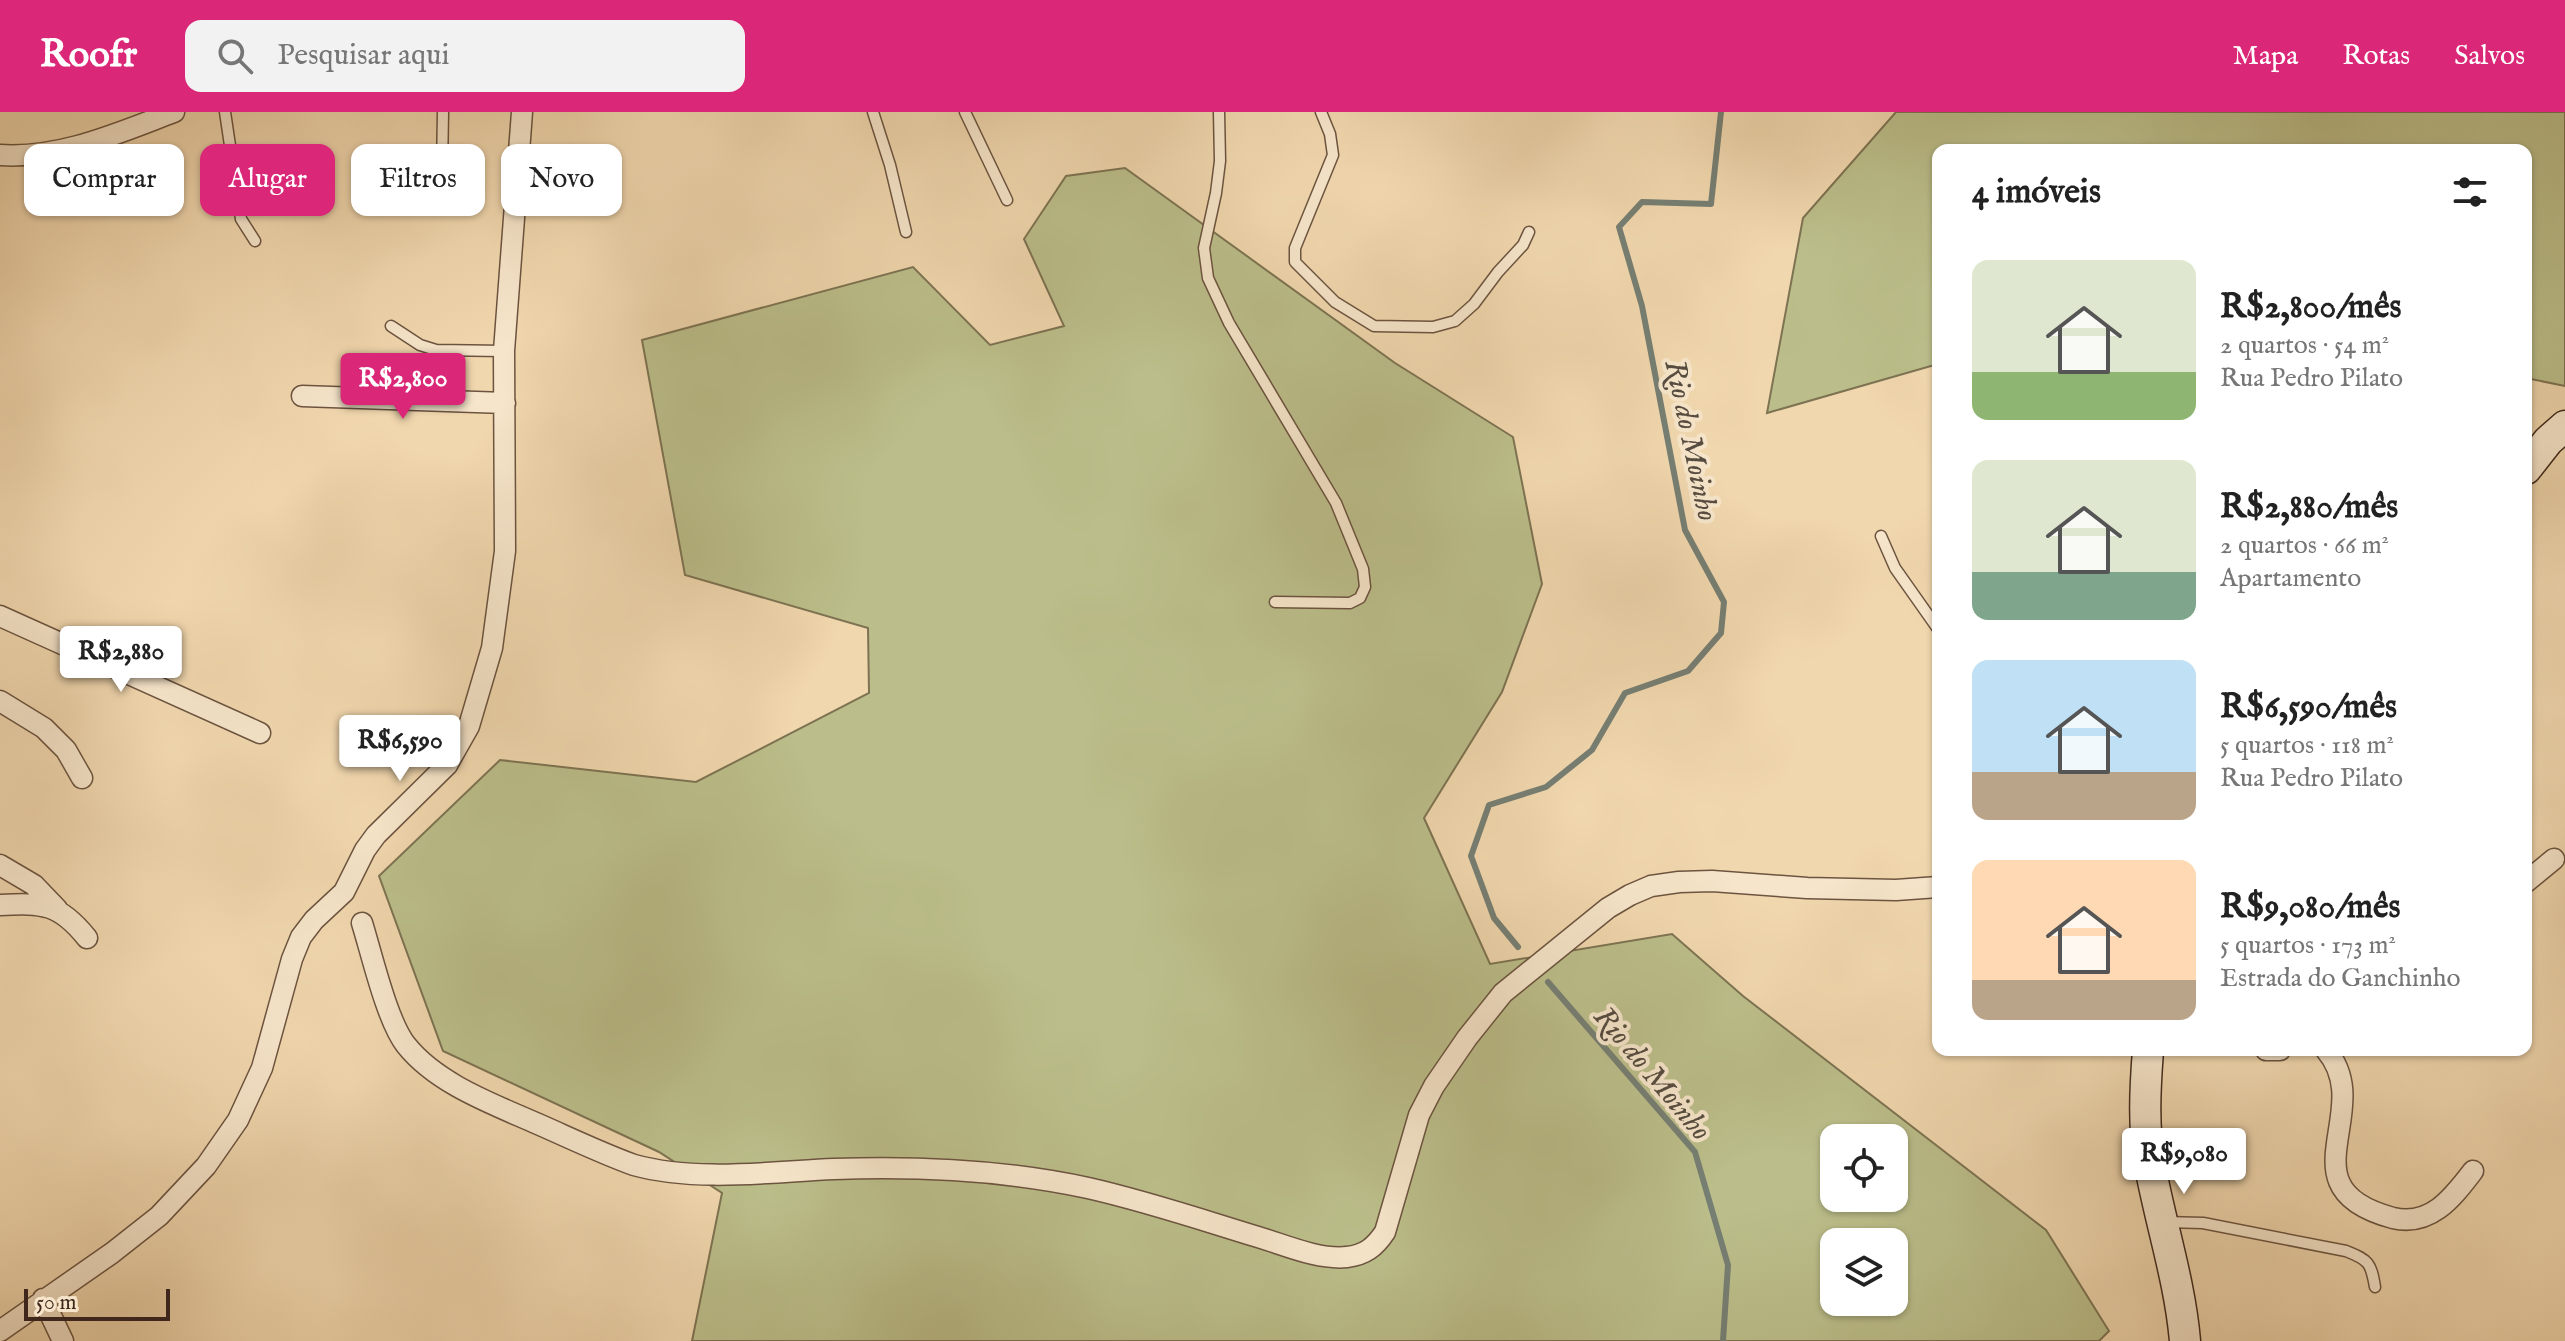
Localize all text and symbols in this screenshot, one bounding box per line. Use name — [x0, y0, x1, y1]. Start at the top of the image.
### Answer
search box — [185, 20, 745, 92]
text: Roofr — [40, 32, 137, 80]
icon: search — [213, 34, 257, 78]
text: Pesquisar aqui — [277, 37, 449, 75]
text: Mapa — [2233, 39, 2298, 74]
text: Rotas — [2342, 39, 2410, 74]
text: Salvos — [2454, 39, 2525, 74]
chip: Comprar — [24, 144, 184, 216]
chip: Alugar — [200, 144, 335, 216]
chip: Filtros — [351, 144, 485, 216]
chip: Novo — [501, 144, 622, 216]
icon: filters — [2448, 170, 2492, 214]
text: 4 imóveis — [1972, 171, 2101, 214]
text: R$2,800/mês — [2220, 286, 2402, 329]
icon: home — [2036, 292, 2132, 388]
text: 2 quartos · 54 m² — [2220, 329, 2389, 362]
pin: R$2,800 — [329, 353, 477, 421]
water label: Rio do Moinho — [1654, 356, 1726, 524]
text: R$2,800 — [359, 362, 447, 395]
text: Rua Pedro Pilato — [2220, 362, 2403, 395]
text: R$2,880/mês — [2220, 486, 2398, 529]
icon: home — [2036, 492, 2132, 588]
text: 2 quartos · 66 m² — [2220, 529, 2389, 562]
text: Apartamento — [2220, 562, 2361, 595]
pin: R$2,880 — [47, 626, 195, 694]
text: R$2,880 — [78, 635, 164, 668]
text: R$6,590/mês — [2220, 686, 2397, 729]
icon: home — [2036, 692, 2132, 788]
pin: R$6,590 — [326, 715, 474, 783]
text: R$6,590 — [357, 724, 443, 757]
text: 5 quartos · 118 m² — [2220, 729, 2394, 762]
text: Rua Pedro Pilato — [2220, 762, 2403, 795]
text: R$9,080/mês — [2220, 886, 2400, 929]
icon: home — [2036, 892, 2132, 988]
text: 5 quartos · 173 m² — [2220, 929, 2396, 962]
text: Estrada do Ganchinho — [2220, 962, 2461, 995]
water label: Rio do Moinho — [1584, 999, 1719, 1149]
map controls — [1820, 1124, 1908, 1316]
button: locate — [1820, 1124, 1908, 1212]
pin: R$9,080 — [2110, 1128, 2258, 1196]
text: R$9,080 — [2140, 1137, 2228, 1170]
button: layers — [1820, 1228, 1908, 1316]
scale bar — [24, 1285, 170, 1321]
text: 50 m — [36, 1289, 77, 1317]

